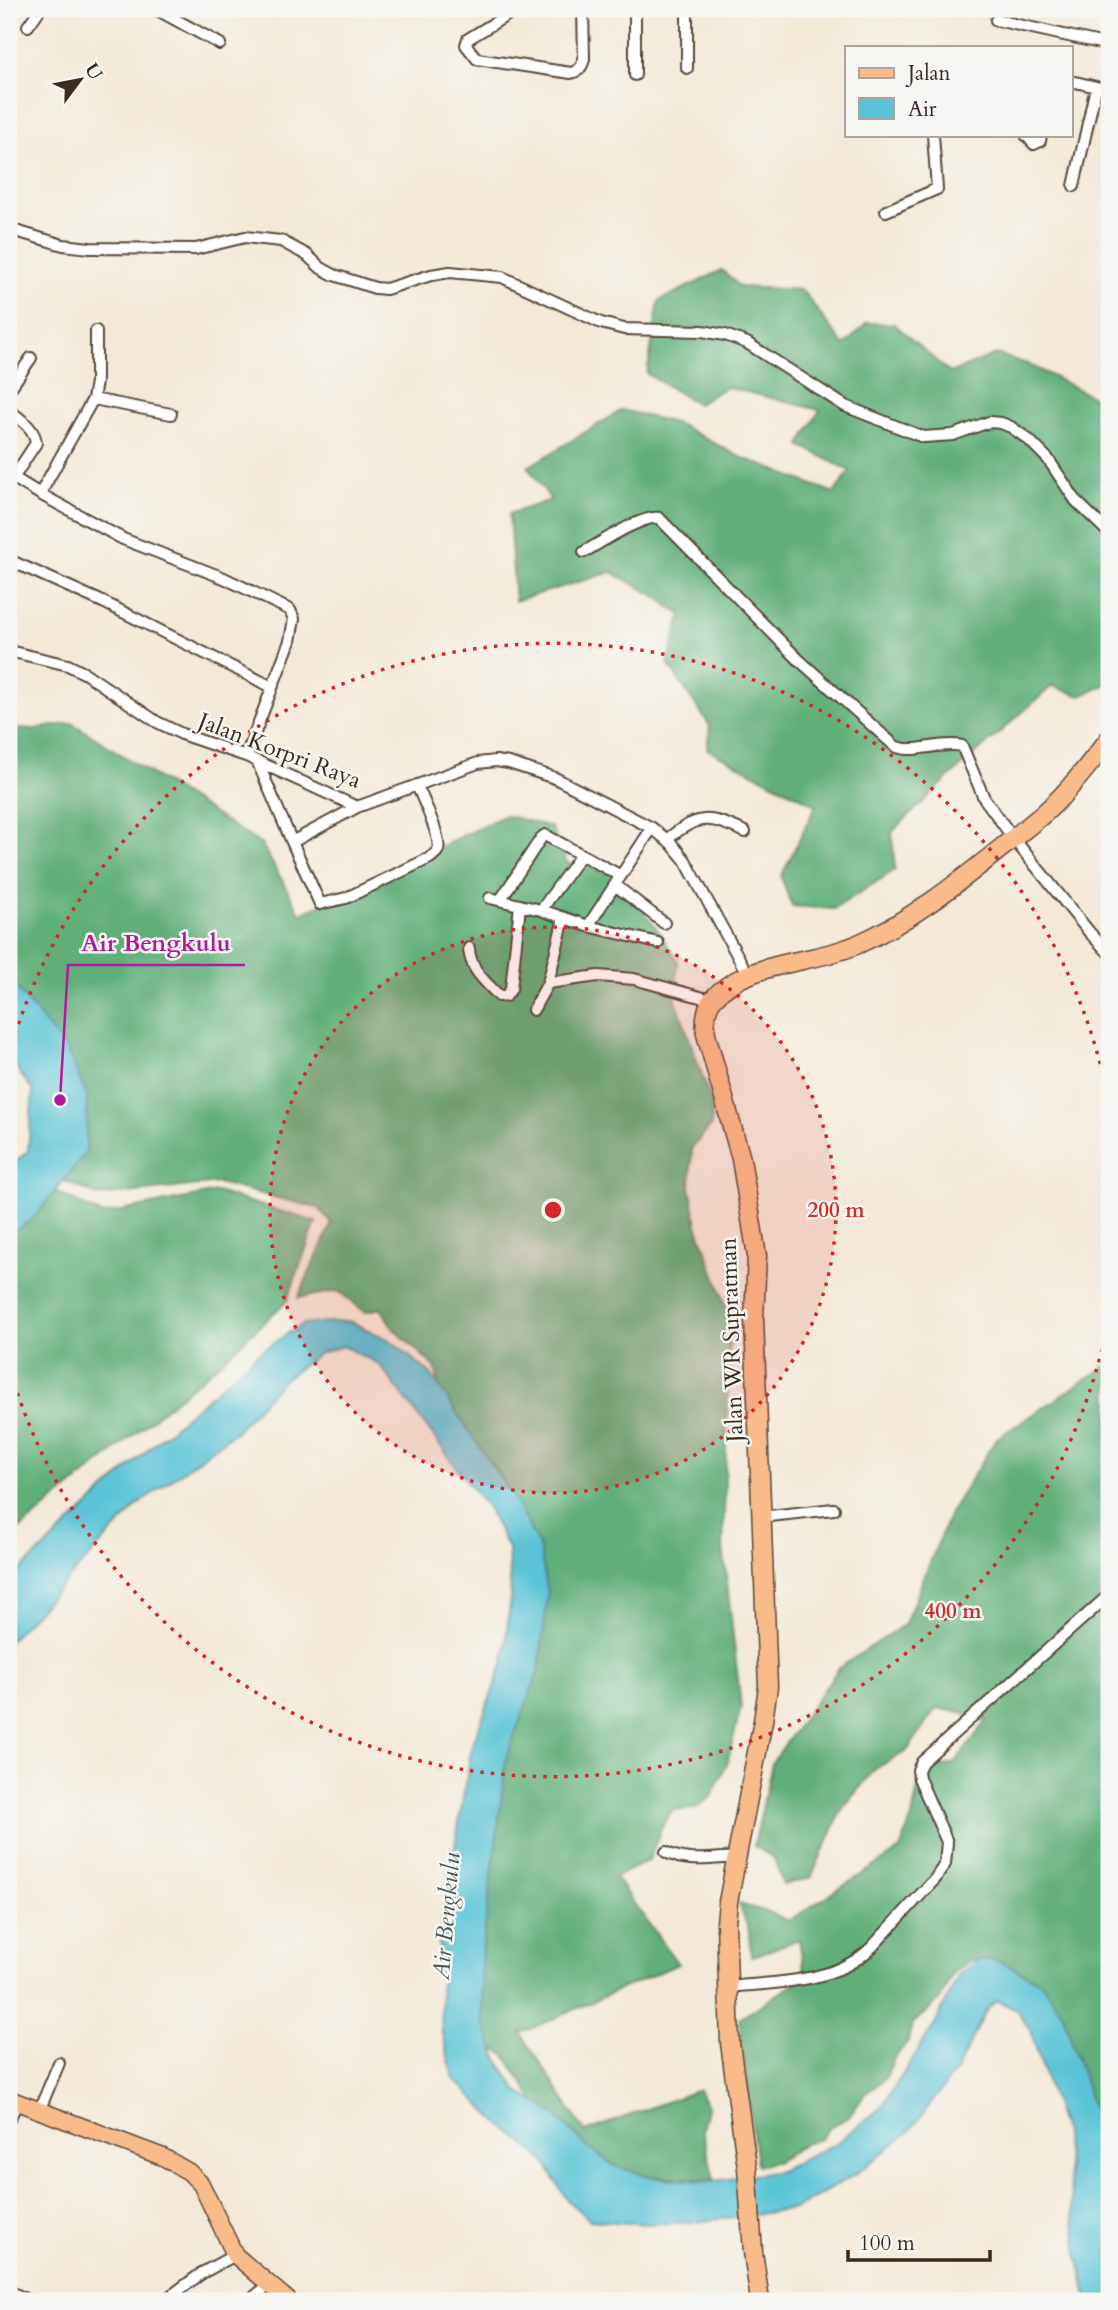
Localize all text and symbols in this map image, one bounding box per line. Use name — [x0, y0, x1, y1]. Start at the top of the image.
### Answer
north arrow — [46, 46, 116, 116]
legend — [845, 46, 1072, 136]
text: U — [78, 58, 109, 85]
text: Jalan — [905, 59, 951, 88]
text: Air — [908, 95, 937, 124]
street label: Jalan Korpri Raya — [191, 704, 366, 796]
callout: Air Bengkulu — [68, 920, 245, 965]
text: Air Bengkulu — [81, 927, 231, 960]
text: 200 m — [807, 1196, 865, 1225]
centre of rings — [541, 1198, 565, 1222]
street label: Jalan WR Supratman — [712, 1237, 751, 1446]
text: 400 m — [924, 1597, 982, 1626]
water label: Air Bengkulu — [424, 1851, 469, 1982]
scale bar — [848, 2219, 990, 2263]
text: 100 m — [859, 2229, 915, 2258]

